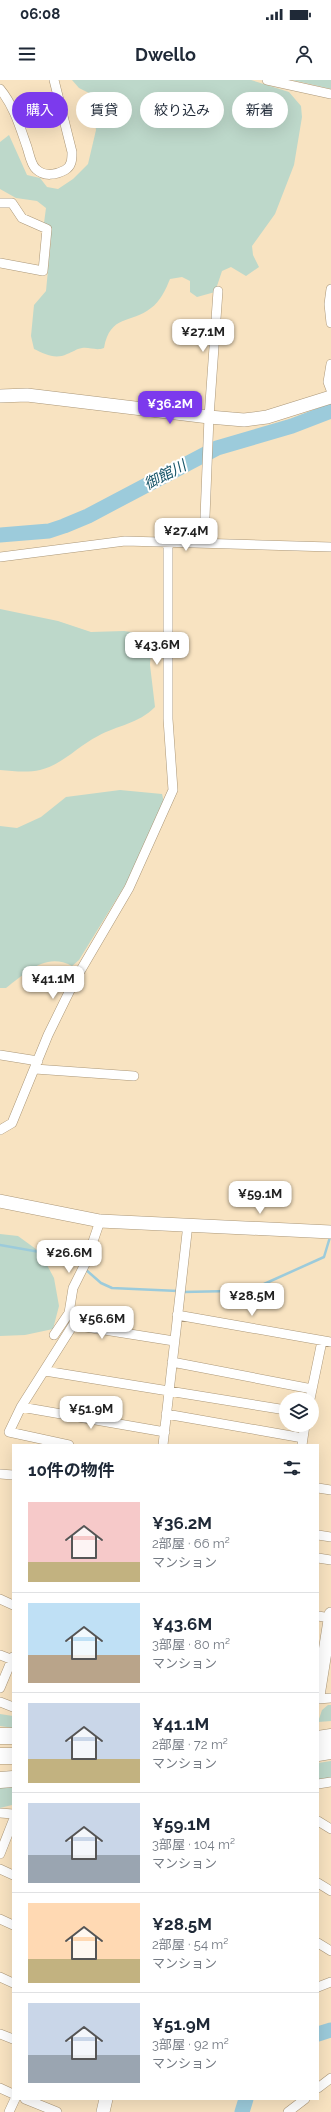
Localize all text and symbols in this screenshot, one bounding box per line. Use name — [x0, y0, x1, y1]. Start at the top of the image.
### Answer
text: 06:08 — [20, 5, 60, 23]
icon: menu — [16, 43, 38, 65]
icon: person — [293, 43, 315, 65]
text: Dwello — [135, 44, 196, 65]
chip: 購入 — [12, 92, 68, 128]
chip: 賃貸 — [76, 92, 132, 128]
chip: 絞り込み — [140, 92, 224, 128]
chip: 新着 — [232, 92, 288, 128]
pin: ¥27.1M — [170, 319, 236, 353]
text: ¥27.1M — [181, 324, 225, 339]
pin: ¥36.2M — [137, 391, 203, 425]
text: ¥36.2M — [147, 396, 193, 411]
water label: 御館川 — [141, 456, 191, 494]
pin: ¥27.4M — [153, 518, 219, 552]
text: ¥27.4M — [164, 523, 208, 538]
pin: ¥43.6M — [124, 632, 190, 666]
text: ¥43.6M — [134, 637, 180, 652]
pin: ¥41.1M — [20, 966, 86, 1000]
text: ¥41.1M — [31, 971, 75, 986]
pin: ¥59.1M — [227, 1181, 293, 1215]
text: ¥59.1M — [238, 1186, 282, 1201]
pin: ¥26.6M — [36, 1240, 102, 1274]
text: ¥26.6M — [46, 1245, 92, 1260]
pin: ¥28.5M — [219, 1283, 285, 1317]
text: ¥28.5M — [229, 1288, 275, 1303]
pin: ¥56.6M — [69, 1306, 135, 1340]
text: ¥56.6M — [79, 1311, 125, 1326]
map controls — [279, 1392, 319, 1432]
button: layers — [279, 1392, 319, 1432]
pin: ¥51.9M — [58, 1396, 124, 1430]
text: ¥51.9M — [69, 1401, 113, 1416]
icon: filters — [281, 1457, 303, 1479]
text: 10件の物件 — [28, 1460, 115, 1480]
text: ¥36.2M — [152, 1513, 212, 1533]
icon: home — [60, 1518, 108, 1566]
text: 2部屋 · 66 m² — [152, 1536, 230, 1551]
text: マンション — [152, 1555, 217, 1570]
text: ¥43.6M — [152, 1614, 212, 1634]
icon: home — [60, 1619, 108, 1667]
text: 3部屋 · 80 m² — [152, 1637, 230, 1652]
text: マンション — [152, 1656, 217, 1671]
text: ¥41.1M — [152, 1714, 209, 1734]
icon: home — [60, 1719, 108, 1767]
text: 2部屋 · 72 m² — [152, 1737, 228, 1752]
text: マンション — [152, 1756, 217, 1771]
text: ¥59.1M — [152, 1814, 210, 1834]
icon: home — [60, 1819, 108, 1867]
text: 3部屋 · 104 m² — [152, 1837, 235, 1852]
text: マンション — [152, 1856, 217, 1871]
text: ¥28.5M — [152, 1914, 212, 1934]
icon: home — [60, 1919, 108, 1967]
text: 2部屋 · 54 m² — [152, 1937, 228, 1952]
text: マンション — [152, 1956, 217, 1971]
text: ¥51.9M — [152, 2014, 210, 2034]
icon: home — [60, 2019, 108, 2067]
text: 3部屋 · 92 m² — [152, 2037, 229, 2052]
text: マンション — [152, 2056, 217, 2071]

